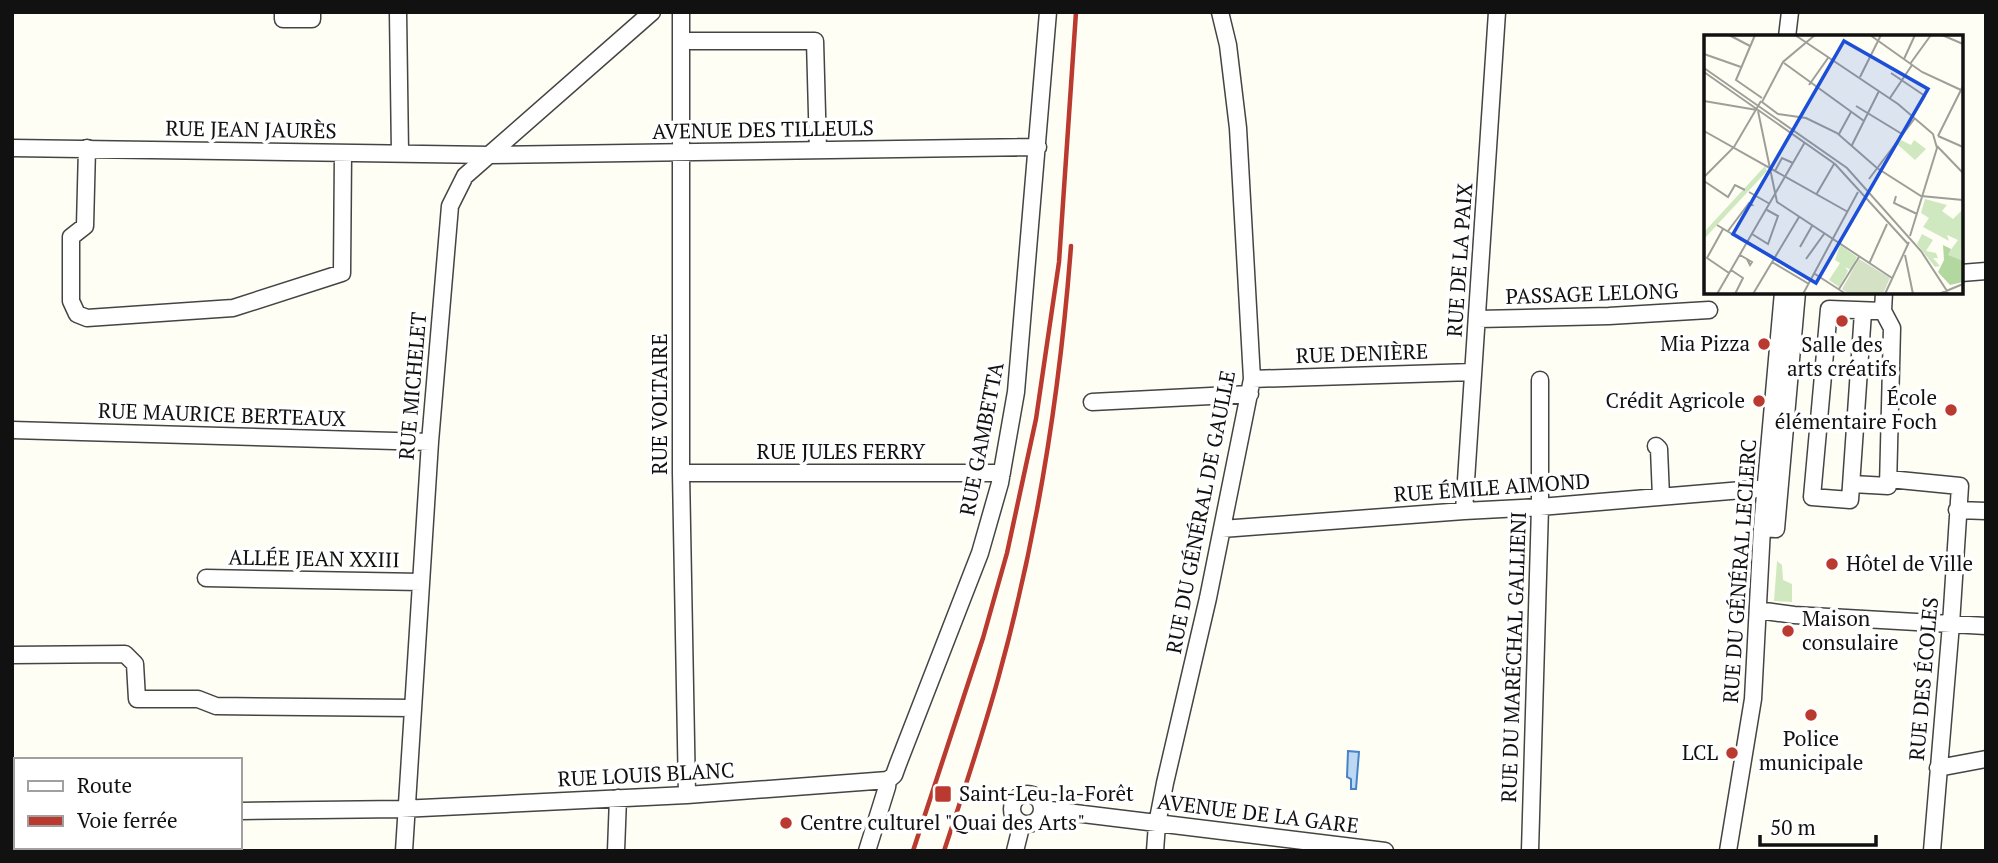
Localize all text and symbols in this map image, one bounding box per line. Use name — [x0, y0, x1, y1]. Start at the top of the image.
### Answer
inset map — [1704, 35, 1963, 294]
street label: AVENUE DES TILLEULS — [652, 113, 874, 145]
street label: RUE JEAN JAURÈS — [165, 114, 337, 144]
street label: RUE DE LA PAIX — [1440, 182, 1478, 338]
street label: PASSAGE LELONG — [1505, 276, 1679, 310]
street label: RUE MICHELET — [392, 311, 432, 461]
marker: Salle des arts créatifs — [1834, 313, 1850, 329]
place label: Mia Pizza — [1660, 329, 1750, 357]
place label: Salle des arts créatifs — [1787, 330, 1897, 382]
street label: RUE VOLTAIRE — [645, 333, 673, 475]
marker: Mia Pizza — [1756, 336, 1772, 352]
street label: RUE DENIÈRE — [1295, 337, 1429, 369]
street label: RUE GAMBETTA — [952, 359, 1010, 518]
street label: RUE DU GÉNÉRAL DE GAULLE — [1159, 368, 1241, 656]
place label: École élémentaire Foch — [1775, 383, 1937, 435]
place label: Crédit Agricole — [1605, 386, 1745, 414]
marker: Crédit Agricole — [1751, 393, 1767, 409]
street label: RUE MAURICE BERTEAUX — [97, 396, 347, 432]
marker: École élémentaire Foch — [1943, 402, 1959, 418]
street label: RUE JULES FERRY — [757, 437, 926, 465]
street label: RUE DU GÉNÉRAL LECLERC — [1716, 438, 1762, 704]
street label: RUE ÉMILE AIMOND — [1393, 466, 1591, 508]
street label: RUE DU MARÉCHAL GALLIENI — [1494, 511, 1532, 803]
street label: ALLÉE JEAN XXIII — [228, 543, 400, 573]
place label: Hôtel de Ville — [1846, 549, 1973, 577]
marker: Hôtel de Ville — [1824, 556, 1840, 572]
street label: RUE DES ÉCOLES — [1902, 596, 1944, 762]
place label: Maison consulaire — [1802, 604, 1899, 656]
marker: Maison consulaire — [1780, 623, 1796, 639]
marker: Police municipale — [1803, 707, 1819, 723]
place label: Police municipale — [1759, 724, 1863, 776]
place label: LCL — [1682, 738, 1718, 766]
marker: LCL — [1724, 745, 1740, 761]
street label: RUE LOUIS BLANC — [557, 755, 735, 793]
legend — [14, 758, 242, 849]
text: Route — [77, 771, 132, 799]
place label: Saint-Leu-la-Forêt — [959, 779, 1134, 807]
marker: Saint-Leu-la-Forêt — [933, 784, 953, 804]
street label: AVENUE DE LA GARE — [1156, 787, 1360, 839]
scale bar — [1760, 804, 1876, 848]
text: Voie ferrée — [77, 806, 178, 834]
place label: Centre culturel "Quai des Arts" — [800, 808, 1085, 836]
text: 50 m — [1770, 813, 1816, 841]
marker: Centre culturel "Quai des Arts" — [778, 815, 794, 831]

